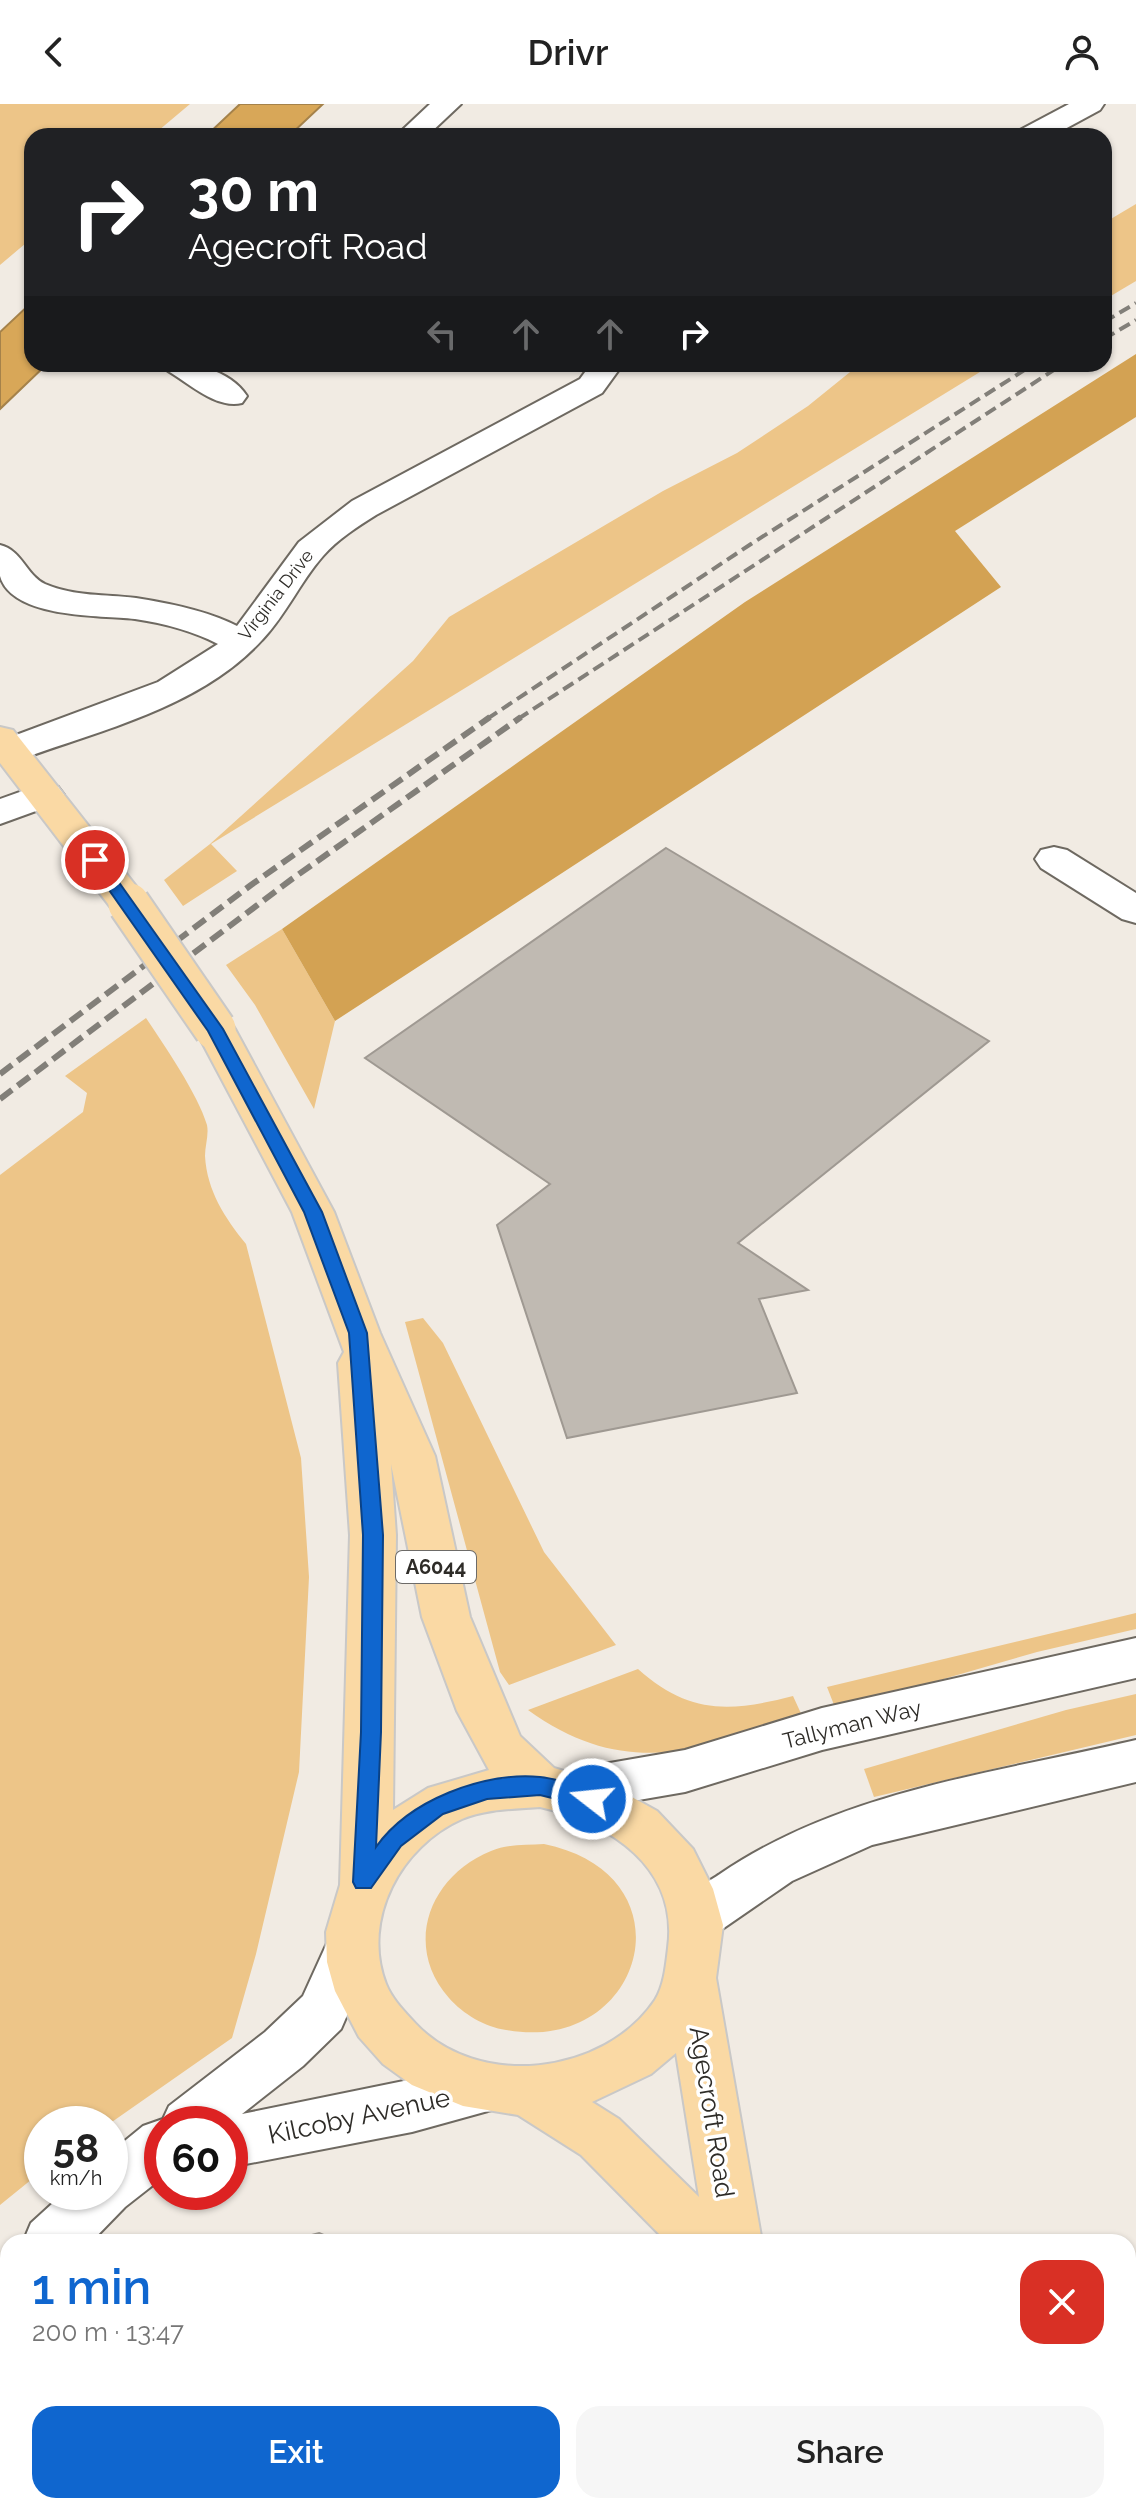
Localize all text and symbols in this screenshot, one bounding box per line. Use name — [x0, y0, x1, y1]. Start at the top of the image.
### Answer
icon: back — [32, 30, 76, 74]
icon: person — [1060, 30, 1104, 74]
text: Drivr — [528, 31, 608, 73]
text: 30 m — [188, 158, 319, 224]
icon: right — [56, 160, 160, 264]
text: Agecroft Road — [188, 225, 428, 267]
icon: left — [420, 312, 464, 356]
icon: ahead — [504, 312, 548, 356]
icon: ahead — [588, 312, 632, 356]
icon: right — [672, 312, 716, 356]
street label: Virginia Drive — [234, 545, 318, 644]
pin — [61, 826, 129, 894]
icon: arrive — [73, 838, 117, 882]
road number: A6044 — [396, 1551, 476, 1583]
street label: Tallyman Way — [780, 1694, 924, 1754]
position arrow — [550, 1757, 634, 1841]
street label: Agecroft Road — [684, 2024, 740, 2200]
street label: Kilcoby Avenue — [265, 2082, 453, 2150]
speed limit sign: 60 — [144, 2106, 248, 2210]
text: 58 — [53, 2124, 99, 2171]
text: km/h — [50, 2166, 102, 2190]
text: 1 min — [32, 2259, 151, 2315]
button: close — [1020, 2260, 1104, 2344]
text: 200 m · 13:47 — [32, 2317, 184, 2347]
button: Exit — [32, 2406, 560, 2498]
button: Share — [576, 2406, 1104, 2498]

